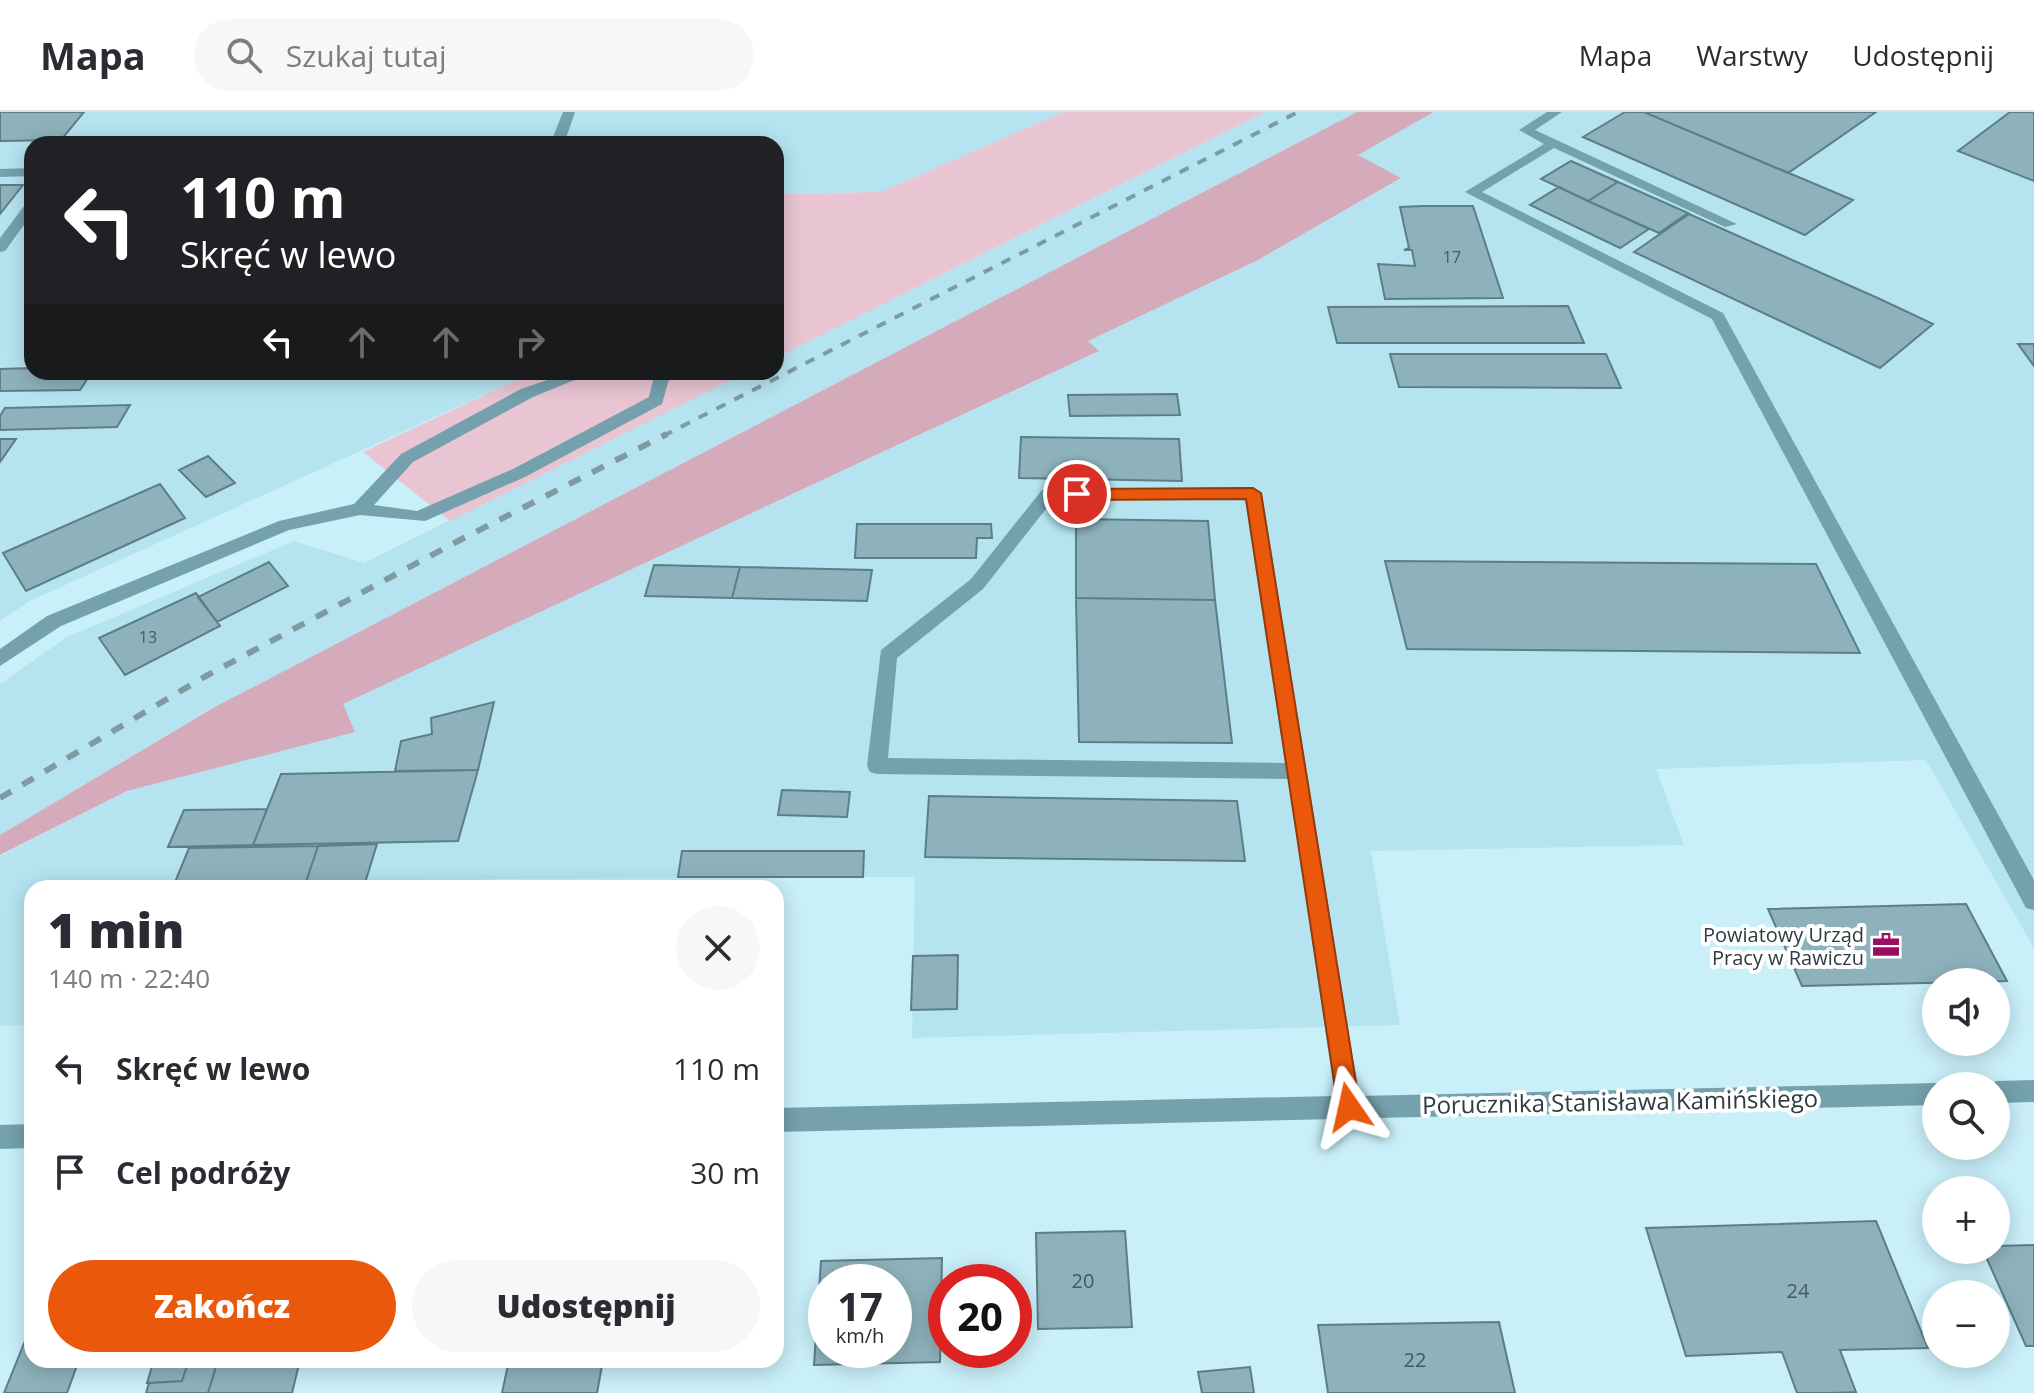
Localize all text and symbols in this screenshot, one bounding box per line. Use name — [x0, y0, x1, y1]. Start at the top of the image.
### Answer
search box — [194, 19, 754, 91]
text: Mapa — [40, 29, 146, 81]
icon: search — [222, 33, 266, 77]
text: Szukaj tutaj — [286, 35, 447, 76]
text: Mapa — [1579, 36, 1652, 74]
text: Warstwy — [1696, 36, 1808, 74]
text: Udostępnij — [1852, 36, 1994, 74]
text: 110 m — [180, 158, 346, 234]
icon: left — [48, 168, 152, 272]
text: Skręć w lewo — [180, 230, 396, 279]
house number: 17 — [1443, 246, 1461, 268]
icon: left — [256, 320, 300, 364]
icon: ahead — [340, 320, 384, 364]
icon: ahead — [424, 320, 468, 364]
icon: right — [508, 320, 552, 364]
pin — [1043, 460, 1111, 528]
icon: arrive — [1055, 472, 1099, 516]
house number: 13 — [139, 626, 157, 648]
text: 1 min — [48, 897, 184, 962]
button: close — [676, 906, 760, 990]
place label: Powiatowy Urząd Pracy w Rawiczu — [1703, 921, 1864, 971]
office icon: Powiatowy Urząd Pracy w Rawiczu — [1871, 930, 1901, 960]
text: 140 m · 22:40 — [48, 960, 210, 996]
map controls — [1922, 968, 2010, 1368]
button: sound — [1922, 968, 2010, 1056]
icon: left — [48, 1046, 92, 1090]
text: Skręć w lewo — [116, 1048, 310, 1089]
text: 110 m — [673, 1048, 760, 1089]
position arrow — [1307, 1065, 1391, 1149]
button: search — [1922, 1072, 2010, 1160]
street label: Porucznika Stanisława Kamińskiego — [1422, 1081, 1818, 1121]
icon: arrive — [48, 1150, 92, 1194]
text: Cel podróży — [116, 1152, 290, 1193]
text: 30 m — [690, 1152, 760, 1193]
button: + — [1922, 1176, 2010, 1264]
button: Zakończ — [48, 1260, 396, 1352]
button: Udostępnij — [412, 1260, 760, 1352]
speed limit sign: 20 — [928, 1264, 1032, 1368]
house number: 20 — [1072, 1267, 1094, 1294]
house number: 24 — [1787, 1277, 1810, 1304]
text: 17 — [837, 1278, 883, 1333]
button: − — [1922, 1280, 2010, 1368]
text: km/h — [836, 1322, 884, 1349]
house number: 22 — [1404, 1346, 1426, 1373]

